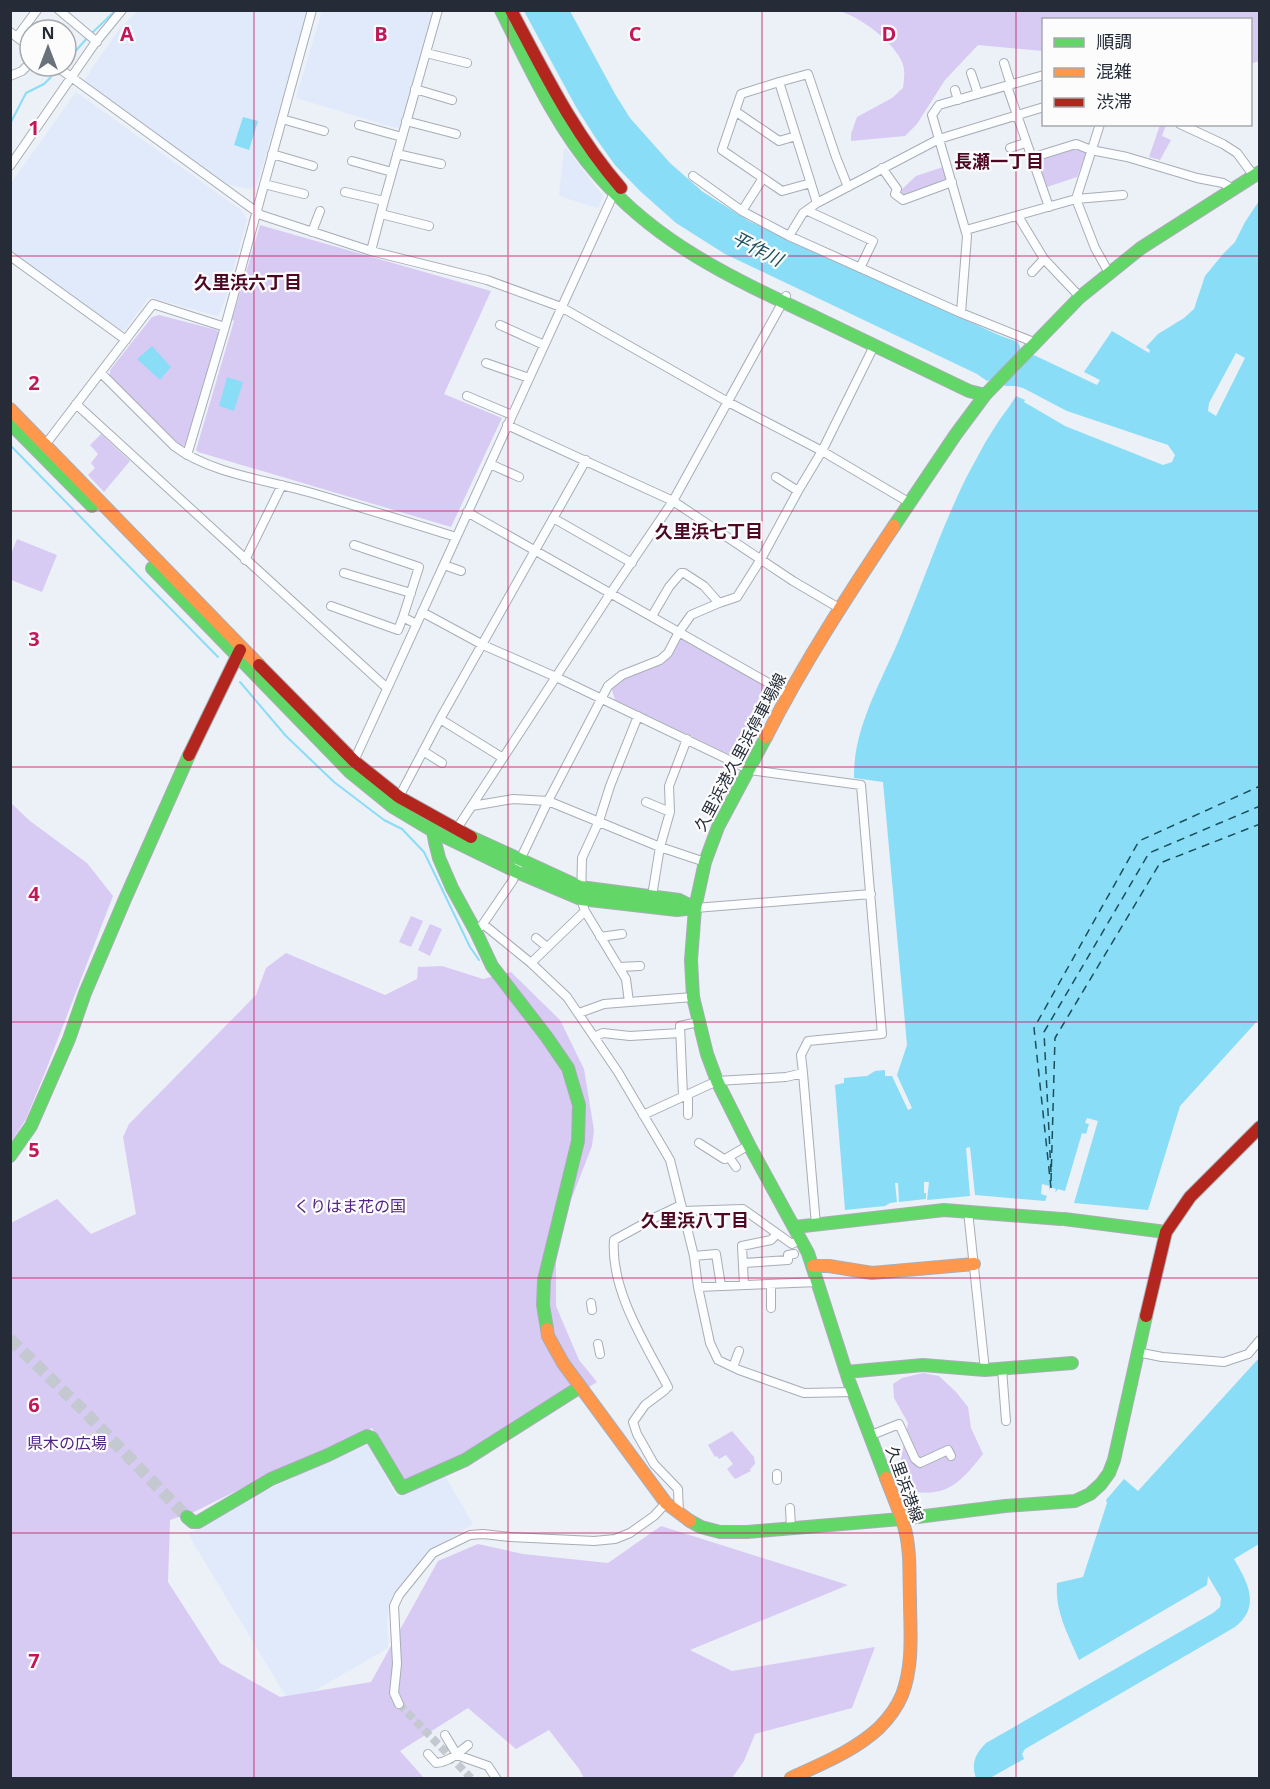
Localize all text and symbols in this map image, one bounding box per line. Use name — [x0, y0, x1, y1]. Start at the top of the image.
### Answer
north arrow — [18, 18, 78, 78]
legend — [1042, 18, 1252, 126]
text: A — [120, 20, 134, 47]
text: B — [374, 20, 388, 47]
text: C — [629, 20, 642, 47]
text: D — [882, 20, 896, 47]
text: N — [41, 22, 55, 44]
text: 順調 — [1096, 29, 1132, 53]
text: 混雑 — [1096, 59, 1132, 83]
text: 渋滞 — [1096, 89, 1132, 113]
text: 1 — [28, 114, 40, 141]
district label: 長瀬一丁目 — [954, 149, 1044, 173]
water label: 平作川 — [728, 225, 789, 272]
district label: 久里浜六丁目 — [194, 270, 302, 294]
text: 2 — [28, 369, 40, 396]
district label: 久里浜七丁目 — [655, 519, 763, 543]
text: 3 — [28, 625, 40, 652]
street label: 久里浜港久里浜停車場線 — [689, 669, 791, 835]
text: 4 — [28, 880, 40, 907]
text: 5 — [28, 1136, 40, 1163]
park label: くりはま花の国 — [294, 1195, 406, 1217]
district label: 久里浜八丁目 — [641, 1208, 749, 1232]
text: 6 — [28, 1391, 40, 1418]
park label: 県木の広場 — [27, 1432, 107, 1454]
street label: 久里浜港線 — [881, 1443, 929, 1525]
text: 7 — [28, 1647, 40, 1674]

